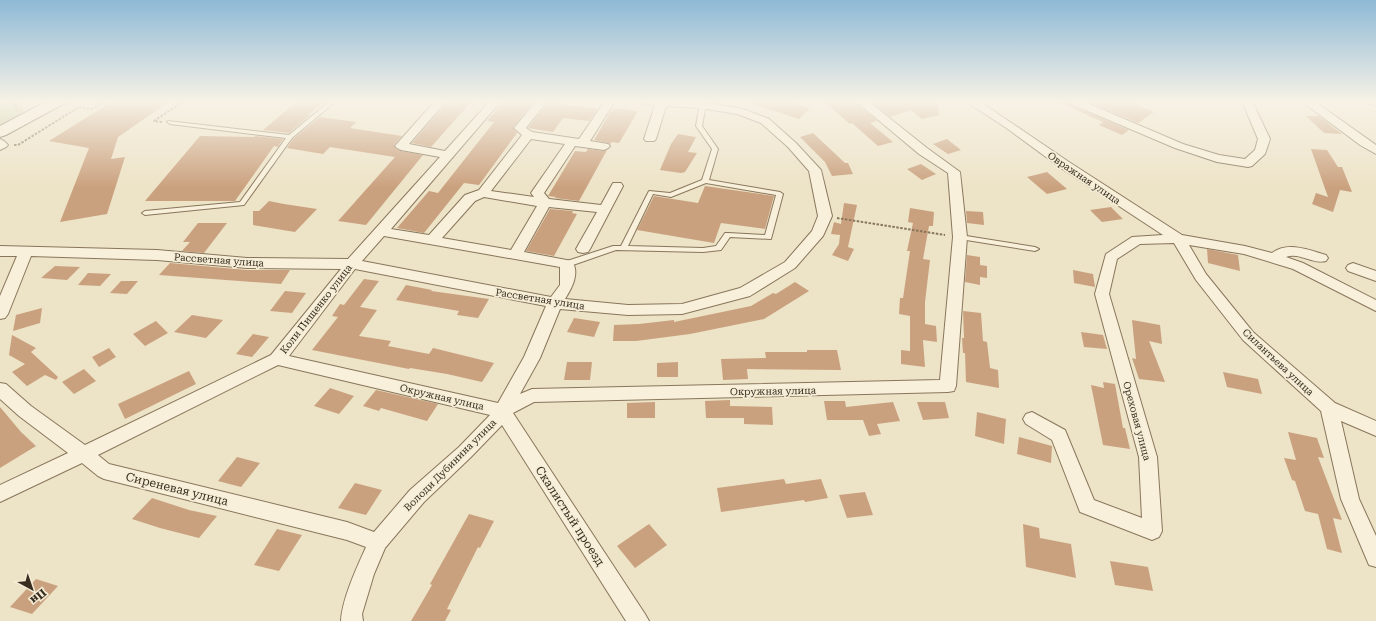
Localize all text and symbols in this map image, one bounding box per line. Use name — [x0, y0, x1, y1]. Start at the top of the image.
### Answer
street label: Овражная улица — [1046, 150, 1123, 207]
street label: Рассветная улица — [174, 251, 265, 269]
street label: Коли Пищенко улица — [278, 262, 355, 356]
street label: Рассветная улица — [495, 287, 586, 312]
street label: Силантьева улица — [1240, 326, 1316, 398]
street label: Ореховая улица — [1121, 380, 1153, 462]
street label: Окружная улица — [399, 382, 486, 412]
street label: Окружная улица — [730, 385, 817, 397]
street label: Володи Дубинина улица — [402, 416, 499, 513]
street label: Скалистый проезд — [533, 464, 608, 569]
street label: Сиреневая улица — [124, 469, 230, 509]
north arrow — [12, 569, 52, 609]
text: Пн — [27, 586, 49, 607]

